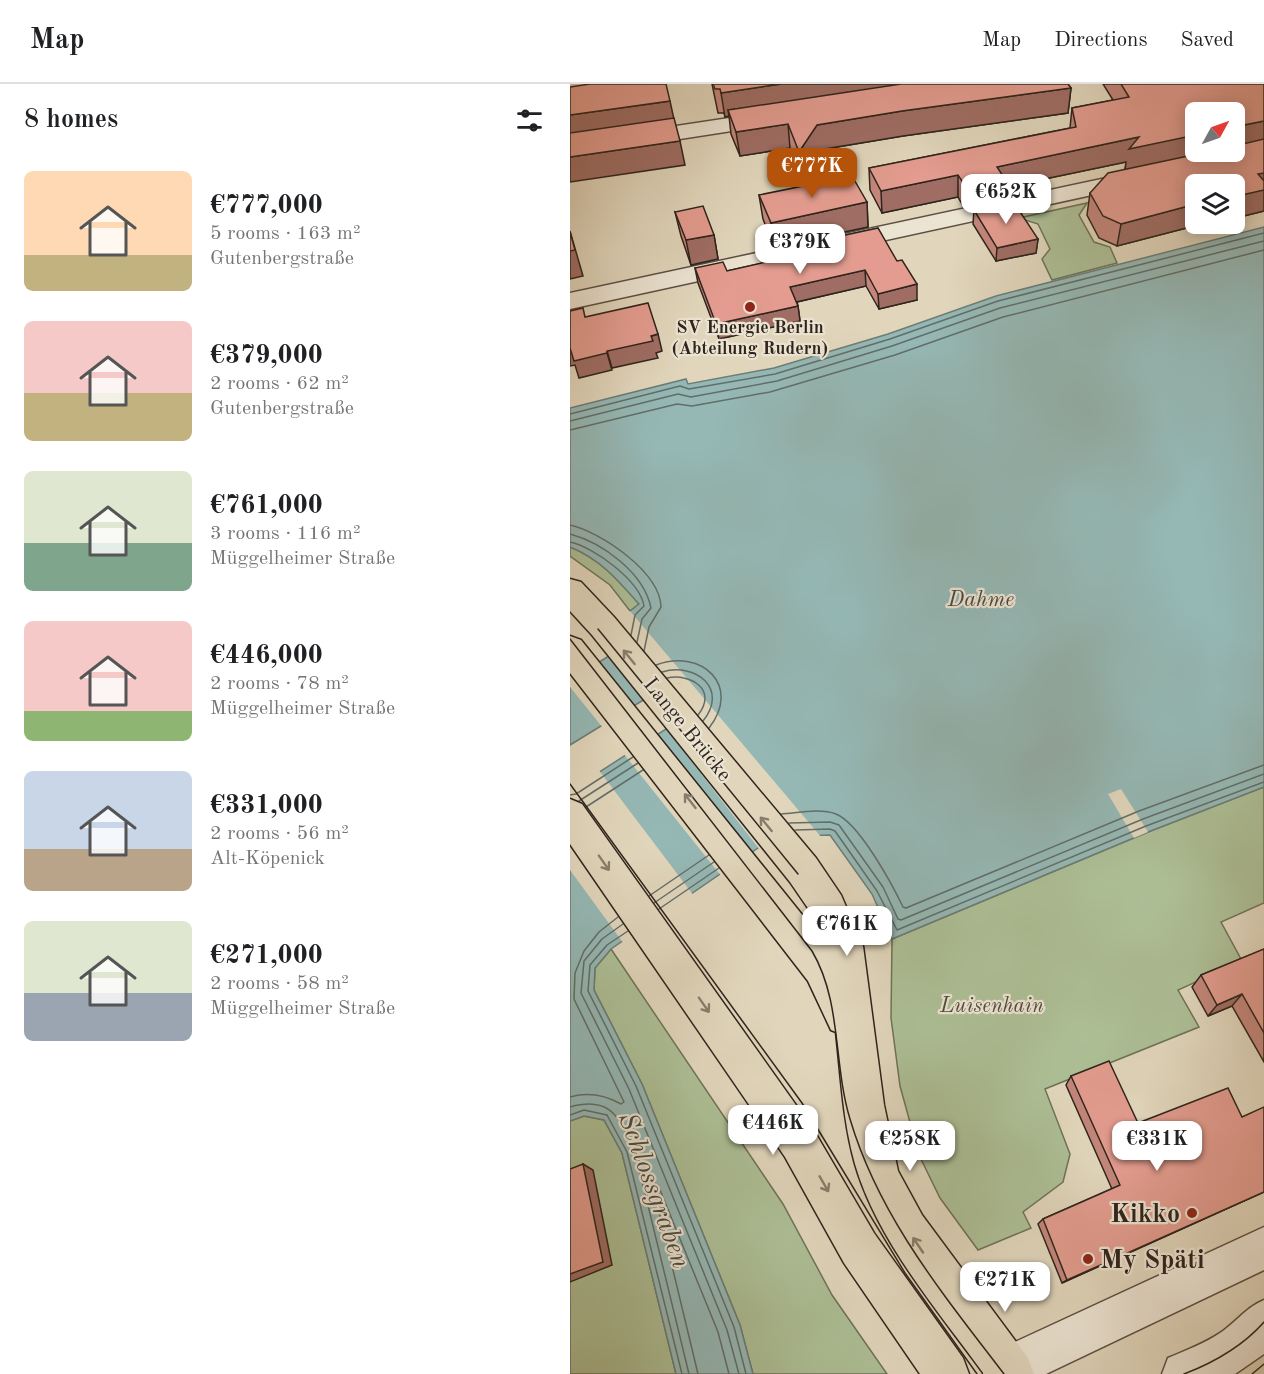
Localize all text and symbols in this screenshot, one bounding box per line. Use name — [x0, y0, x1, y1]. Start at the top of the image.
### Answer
text: Map — [30, 27, 84, 55]
text: Map — [982, 30, 1021, 51]
text: Directions — [1054, 30, 1148, 51]
text: Saved — [1181, 30, 1234, 51]
north arrow — [1185, 102, 1245, 162]
map controls — [1185, 102, 1245, 234]
icon: filters — [513, 104, 546, 137]
text: 8 homes — [24, 107, 118, 133]
pin: €777K — [770, 148, 854, 199]
text: €777K — [781, 157, 843, 177]
pin: €652K — [964, 174, 1048, 225]
button: layers — [1185, 174, 1245, 234]
text: €652K — [975, 183, 1037, 203]
text: €777,000 — [210, 193, 323, 219]
icon: home — [72, 195, 144, 267]
text: 5 rooms · 163 m² — [210, 224, 360, 244]
pin: €379K — [758, 224, 842, 275]
text: €379K — [769, 233, 831, 253]
text: Gutenbergstraße — [210, 249, 354, 269]
marker: SV Energie Berlin (Abteilung Rudern) — [743, 300, 757, 314]
place label: SV Energie Berlin (Abteilung Rudern) — [672, 319, 828, 358]
text: €379,000 — [210, 343, 323, 369]
icon: home — [72, 345, 144, 417]
text: 2 rooms · 62 m² — [210, 374, 349, 394]
text: Gutenbergstraße — [210, 399, 354, 419]
text: €761,000 — [210, 493, 323, 519]
icon: home — [72, 495, 144, 567]
text: 3 rooms · 116 m² — [210, 524, 360, 544]
text: Müggelheimer Straße — [210, 549, 395, 569]
water label: Dahme — [947, 589, 1014, 611]
text: €446,000 — [210, 643, 323, 669]
icon: home — [72, 645, 144, 717]
one-way arrow — [622, 650, 636, 665]
text: 2 rooms · 78 m² — [210, 674, 349, 694]
street label: Lange Brücke — [639, 674, 735, 786]
text: Müggelheimer Straße — [210, 699, 395, 719]
text: €331,000 — [210, 793, 323, 819]
one-way arrow — [684, 793, 697, 809]
icon: home — [72, 795, 144, 867]
one-way arrow — [759, 817, 772, 833]
text: 2 rooms · 56 m² — [210, 824, 349, 844]
text: Alt-Köpenick — [210, 849, 325, 869]
one-way arrow — [598, 855, 610, 871]
pin: €761K — [805, 906, 889, 957]
text: €761K — [816, 915, 878, 935]
text: €271,000 — [210, 943, 323, 969]
icon: home — [72, 945, 144, 1017]
text: 2 rooms · 58 m² — [210, 974, 349, 994]
one-way arrow — [698, 996, 710, 1013]
park label: Luisenhain — [939, 996, 1044, 1017]
text: Müggelheimer Straße — [210, 999, 395, 1019]
pin: €446K — [731, 1105, 815, 1156]
water label: Schlossgraben — [613, 1109, 694, 1272]
text: €446K — [742, 1114, 804, 1134]
pin: €258K — [868, 1121, 952, 1172]
pin: €331K — [1115, 1121, 1199, 1172]
text: €258K — [879, 1130, 941, 1150]
text: €331K — [1126, 1130, 1188, 1150]
one-way arrow — [818, 1175, 830, 1192]
place label: Kikko — [1110, 1202, 1180, 1228]
marker: Kikko — [1185, 1206, 1199, 1220]
one-way arrow — [912, 1238, 924, 1254]
place label: My Späti — [1100, 1248, 1205, 1274]
marker: My Späti — [1081, 1252, 1095, 1266]
pin: €271K — [963, 1262, 1047, 1313]
text: €271K — [974, 1271, 1036, 1291]

